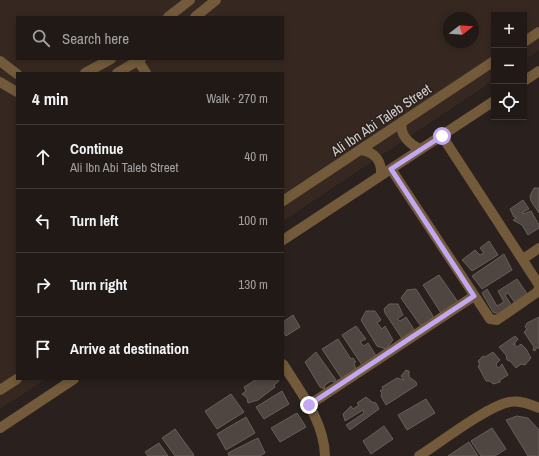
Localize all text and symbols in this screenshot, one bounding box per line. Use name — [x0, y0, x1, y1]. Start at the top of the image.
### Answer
north arrow — [443, 12, 479, 48]
map controls — [491, 12, 527, 120]
button: + — [491, 12, 527, 48]
search box — [16, 16, 284, 60]
icon: search — [30, 27, 52, 49]
text: Search here — [62, 28, 129, 49]
button: − — [491, 48, 527, 84]
street label: Ali Ibn Abi Taleb Street — [327, 80, 434, 161]
button: locate — [491, 84, 527, 120]
text: 4 min — [32, 87, 68, 110]
text: Walk · 270 m — [206, 90, 268, 107]
route start — [433, 127, 451, 145]
text: Continue — [70, 138, 123, 159]
icon: ahead — [32, 146, 54, 168]
text: 40 m — [244, 148, 268, 165]
text: Ali Ibn Abi Taleb Street — [70, 159, 179, 176]
icon: left — [32, 210, 54, 232]
text: Turn left — [70, 210, 118, 231]
text: 100 m — [238, 212, 268, 229]
icon: right — [32, 274, 54, 296]
text: Turn right — [70, 274, 127, 295]
text: 130 m — [238, 276, 268, 293]
icon: arrive — [32, 338, 54, 360]
text: Arrive at destination — [70, 338, 189, 359]
route end — [300, 396, 318, 414]

